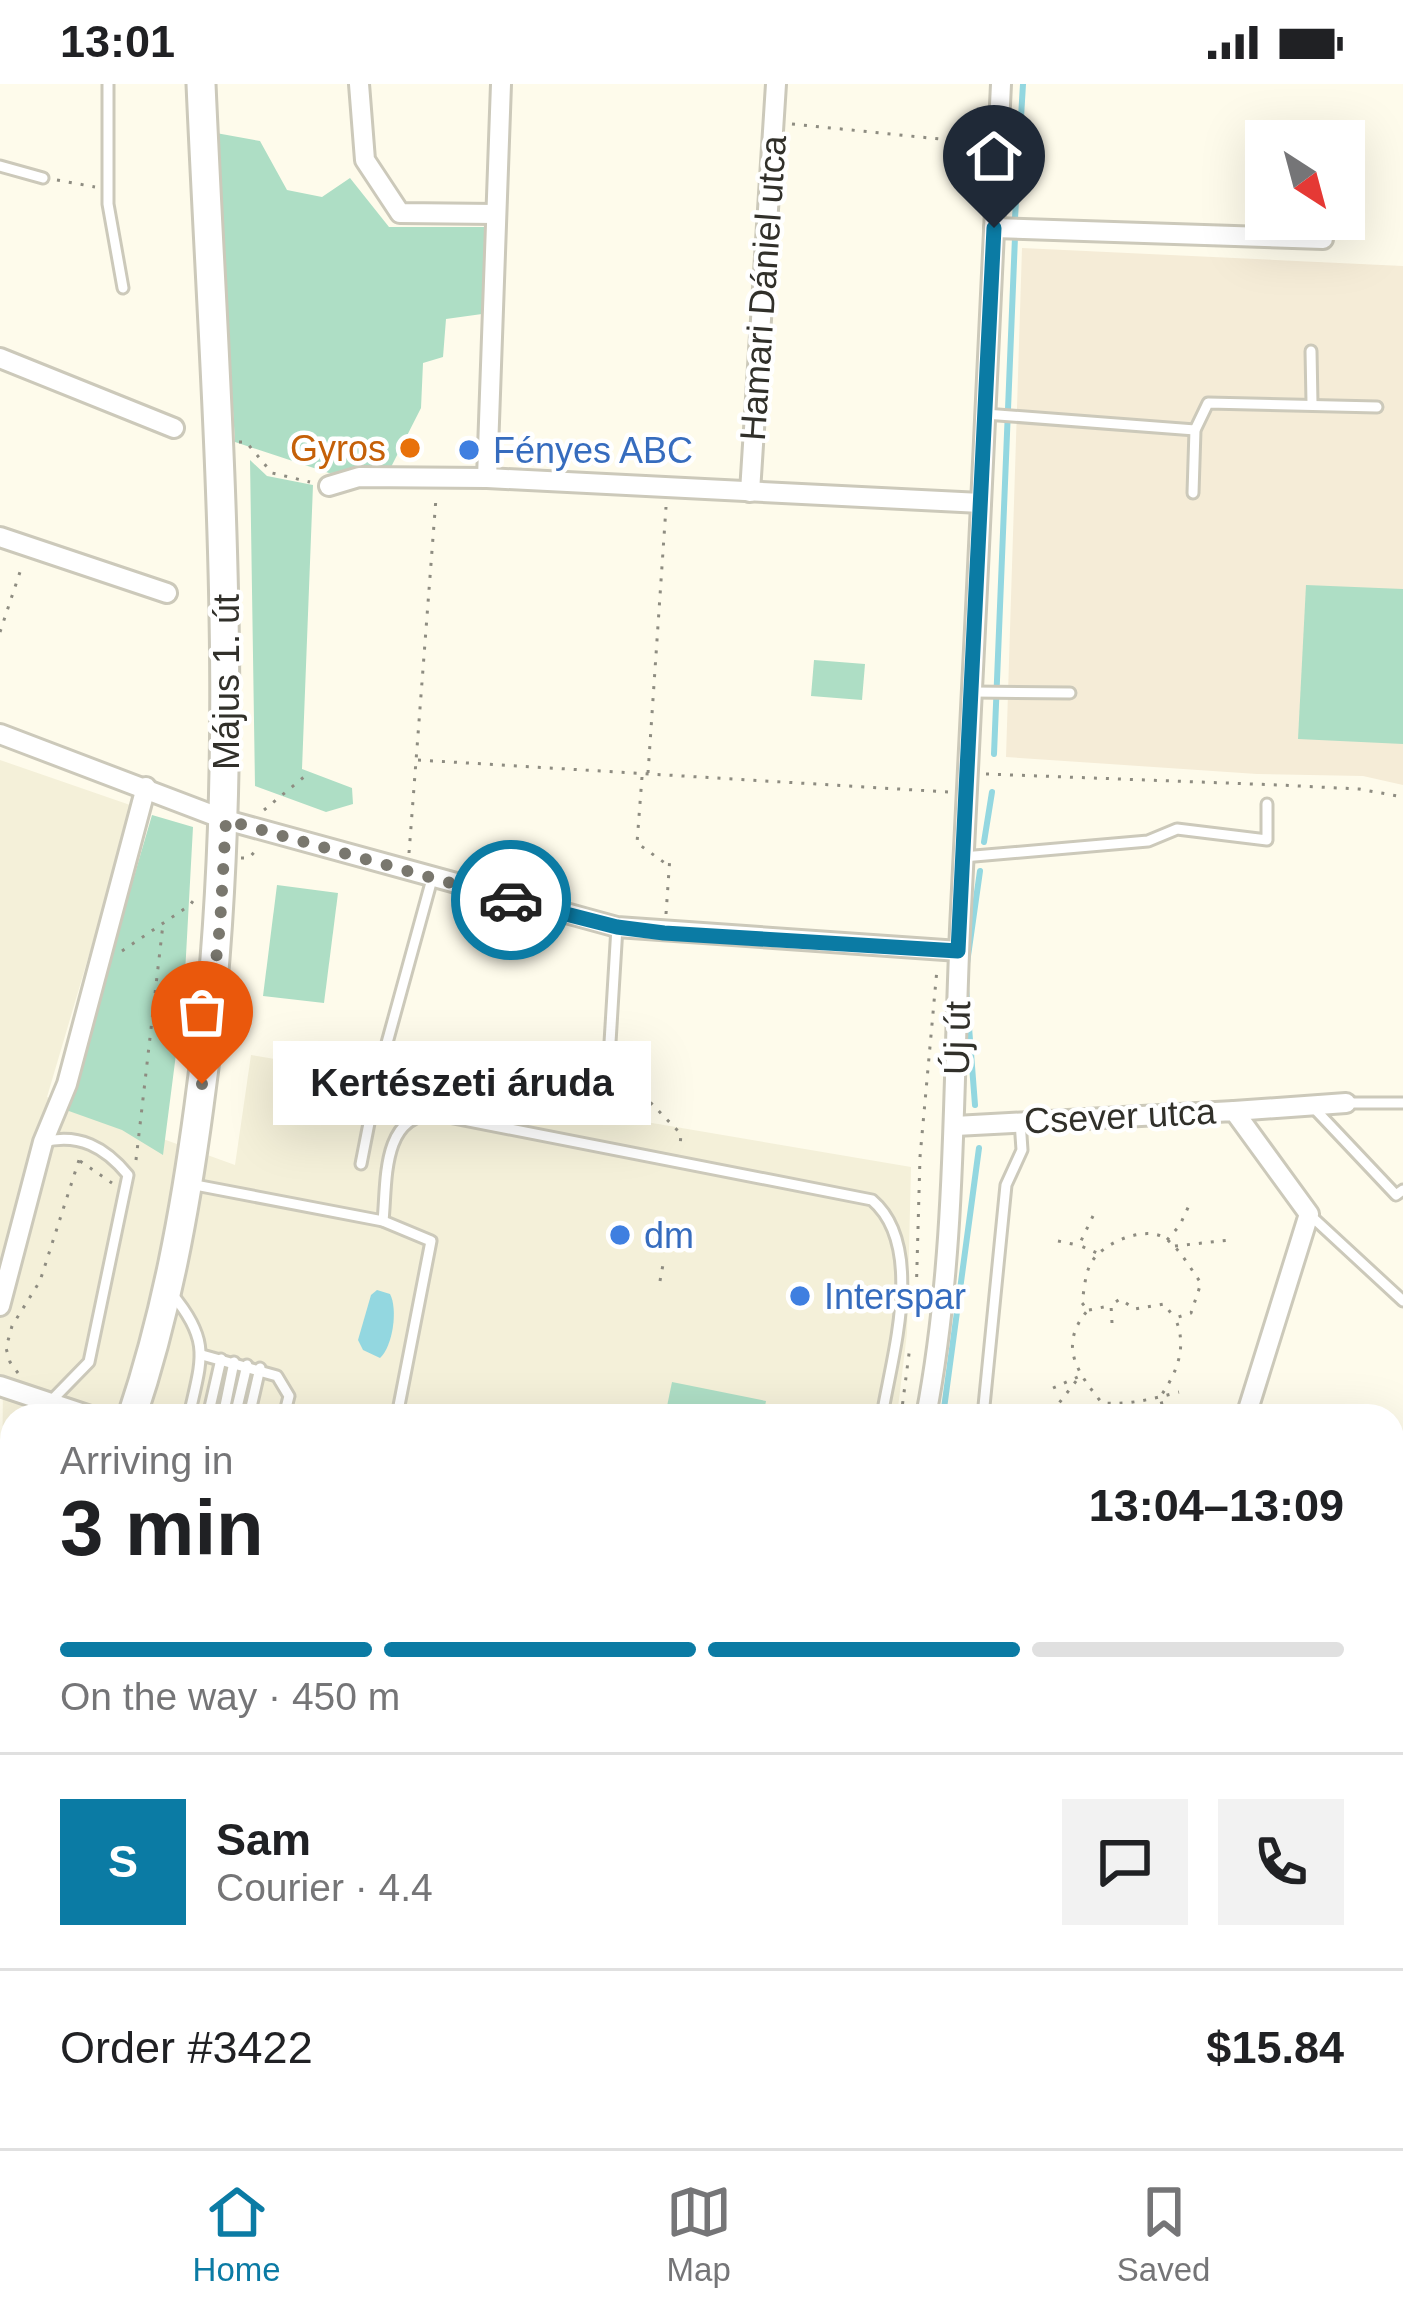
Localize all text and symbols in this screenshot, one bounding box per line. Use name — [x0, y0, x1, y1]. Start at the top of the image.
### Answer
text: 13:01 — [60, 16, 175, 67]
pin — [943, 105, 1045, 228]
north arrow — [1245, 120, 1365, 240]
map controls — [1245, 120, 1365, 240]
icon: home — [961, 123, 1027, 189]
street label: Hamari Dániel utca — [732, 133, 794, 442]
place label: Gyros — [290, 428, 386, 469]
place label: Fényes ABC — [493, 430, 693, 471]
marker: Gyros — [397, 435, 423, 461]
marker: Fényes ABC — [456, 437, 482, 463]
street label: Május 1. út — [206, 594, 247, 770]
courier — [451, 840, 571, 960]
icon: car — [478, 867, 544, 933]
pin — [151, 961, 253, 1084]
icon: bag — [169, 979, 235, 1045]
street label: Új út — [936, 1001, 978, 1075]
callout: Kertészeti áruda — [274, 1042, 652, 1126]
text: Kertészeti áruda — [310, 1061, 614, 1104]
street label: Csever utca — [1023, 1090, 1218, 1141]
place label: dm — [644, 1215, 694, 1256]
marker: dm — [607, 1222, 633, 1248]
place label: Interspar — [824, 1276, 966, 1317]
marker: Interspar — [787, 1283, 813, 1309]
text: Arriving in — [60, 1439, 233, 1482]
text: 13:04–13:09 — [1089, 1480, 1344, 1531]
text: 3 min — [60, 1484, 264, 1572]
text: On the way · 450 m — [60, 1675, 400, 1718]
button: chat — [1062, 1799, 1188, 1925]
button: phone — [1218, 1799, 1344, 1925]
text: Sam — [216, 1814, 311, 1865]
text: S — [108, 1836, 138, 1887]
text: Courier · 4.4 — [216, 1866, 433, 1909]
text: Order #3422 — [60, 2022, 313, 2073]
text: $15.84 — [1206, 2022, 1344, 2073]
tab: Home — [193, 2179, 281, 2289]
tab: Map — [666, 2179, 732, 2289]
tab: Saved — [1117, 2179, 1210, 2289]

